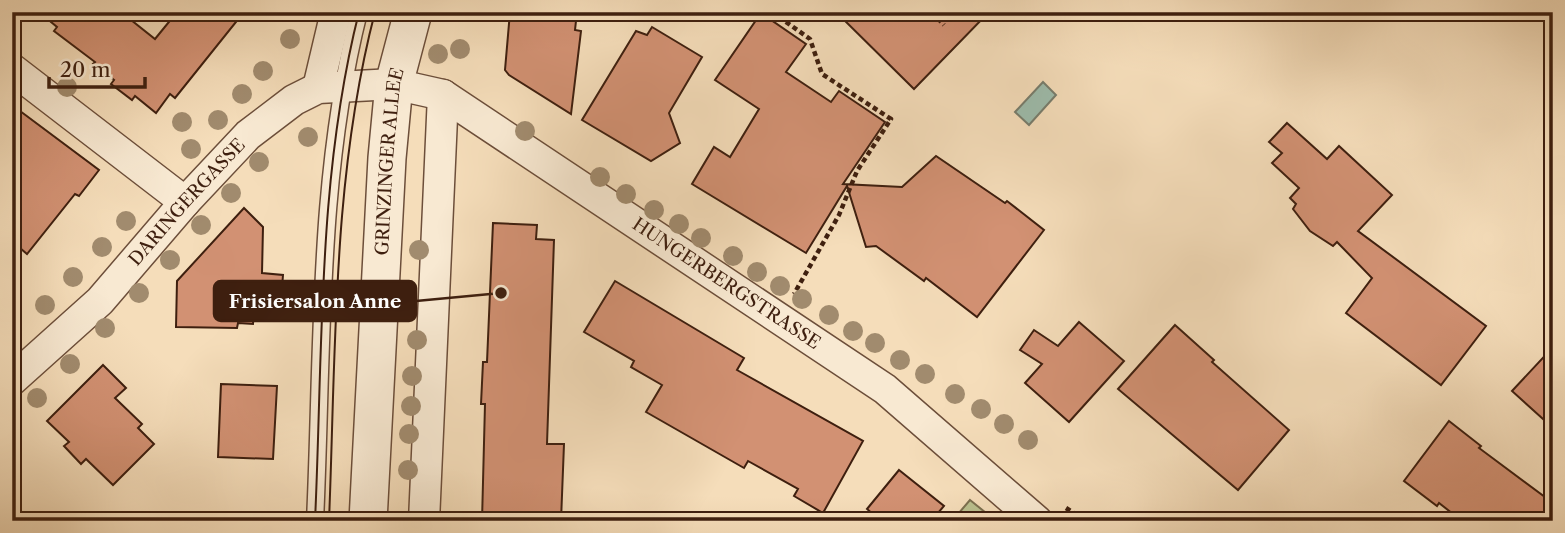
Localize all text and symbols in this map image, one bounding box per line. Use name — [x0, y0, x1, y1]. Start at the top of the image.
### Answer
scale bar — [49, 46, 145, 90]
text: 20 m — [60, 57, 111, 82]
street label: GRINZINGER ALLEE — [371, 65, 409, 256]
street label: DARINGERGASSE — [124, 134, 250, 270]
street label: HUNGERBERGSTRASSE — [628, 213, 825, 354]
callout: Frisiersalon Anne — [214, 281, 416, 321]
text: Frisiersalon Anne — [229, 290, 401, 313]

